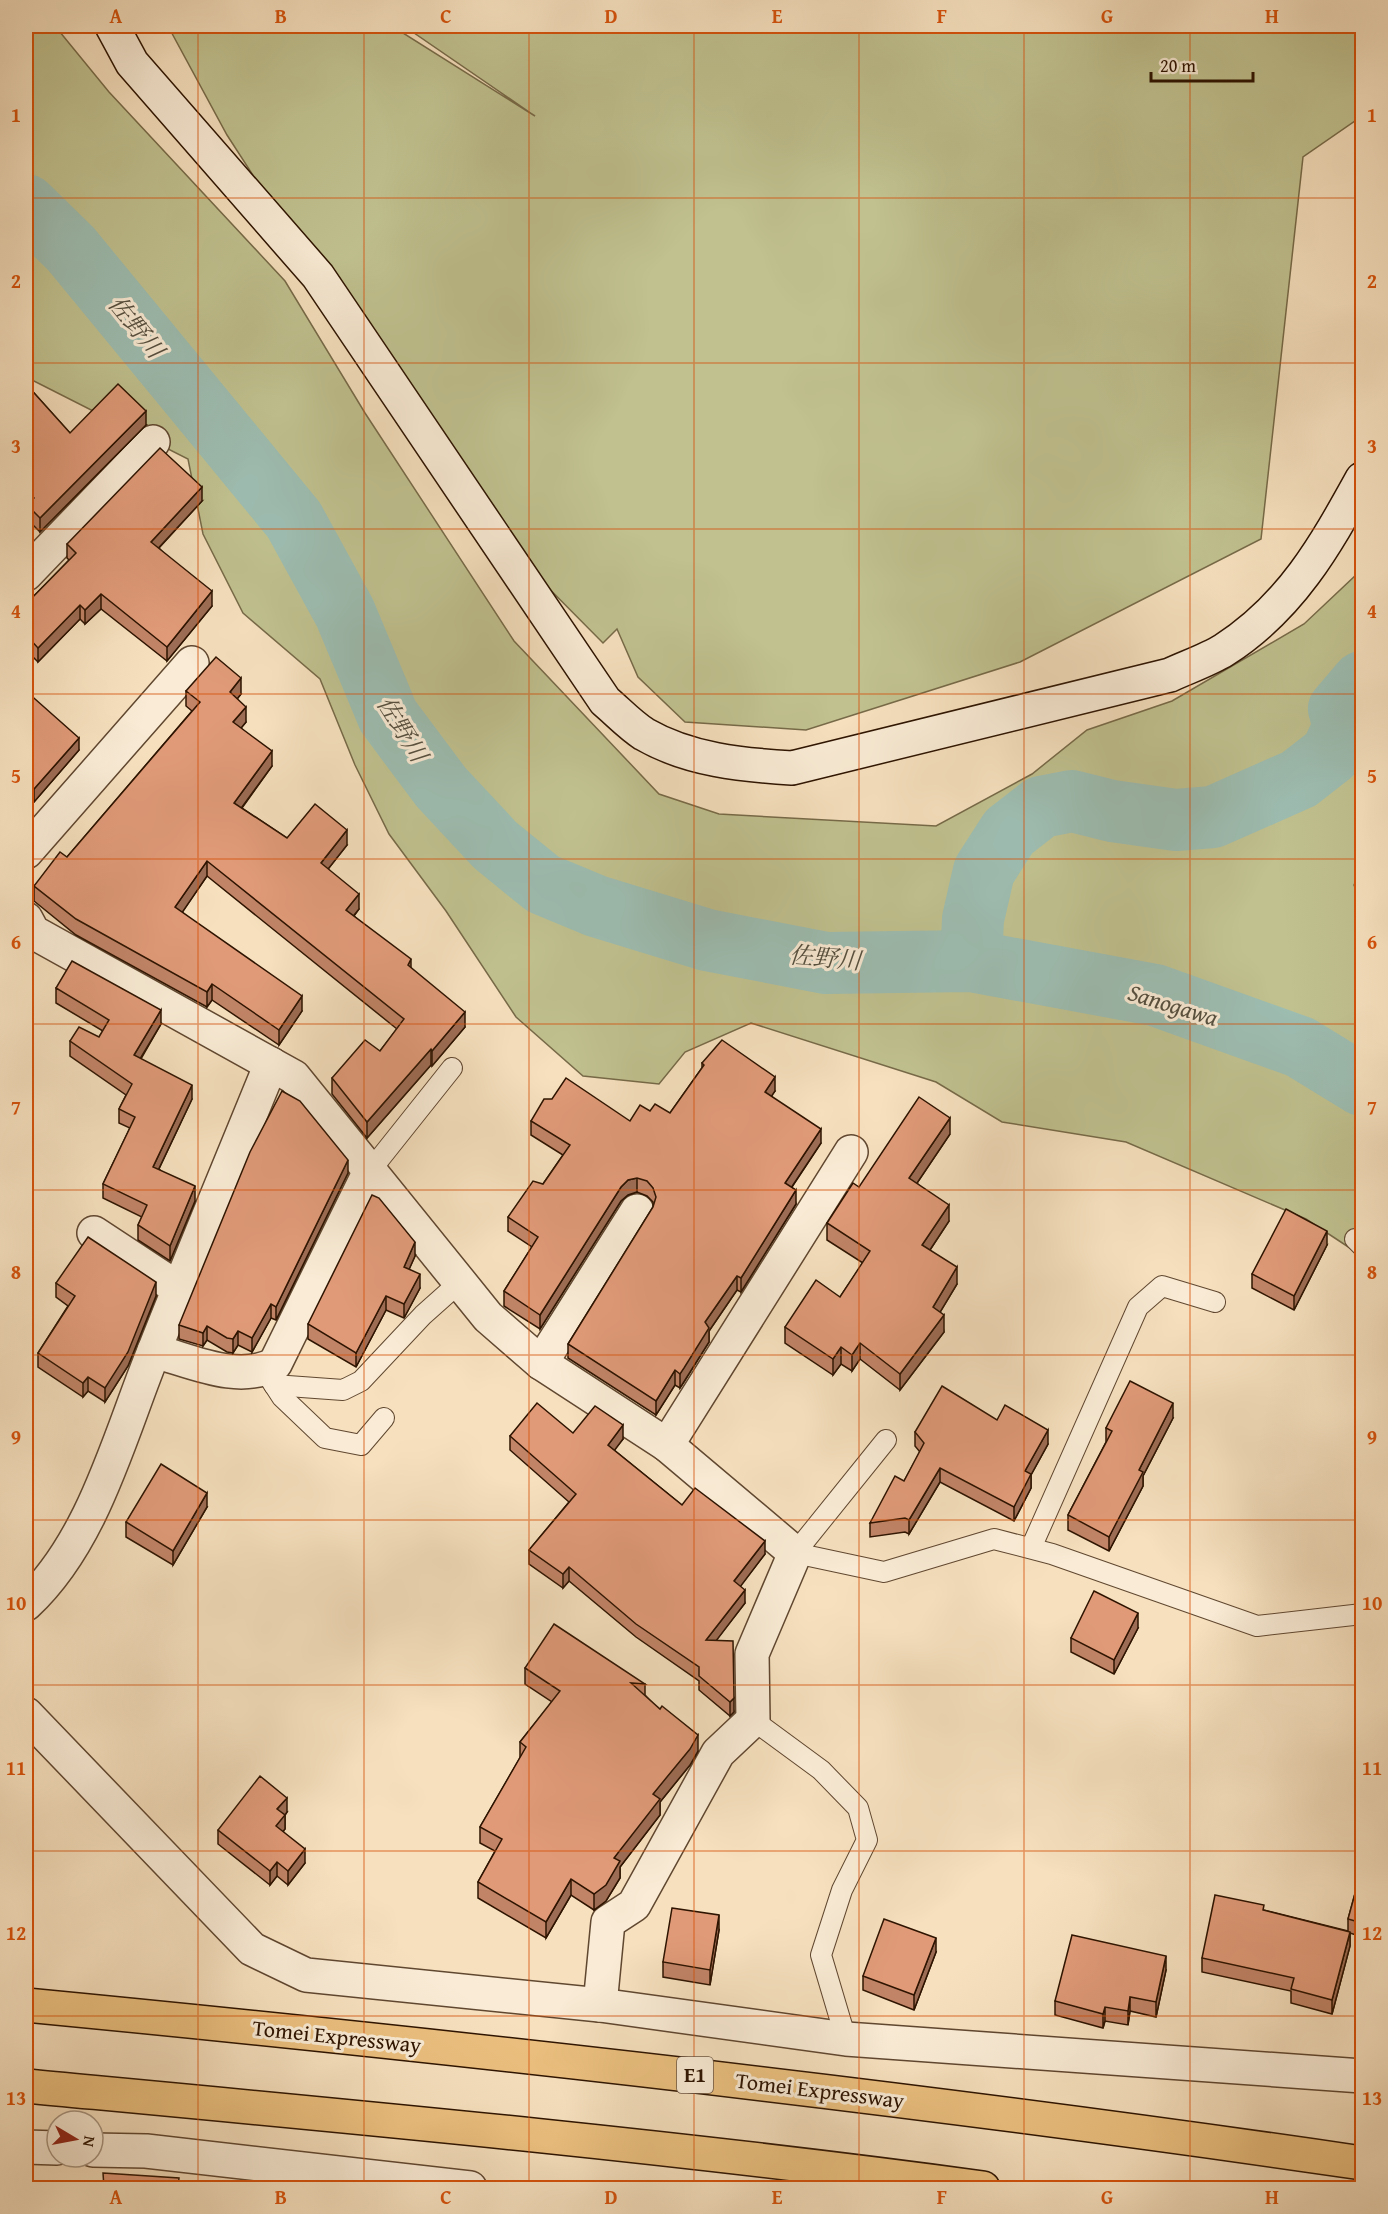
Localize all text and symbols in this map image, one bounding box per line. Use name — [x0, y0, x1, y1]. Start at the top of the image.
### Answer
text: A — [110, 1, 123, 30]
text: B — [275, 1, 287, 30]
text: C — [440, 1, 452, 30]
text: D — [604, 1, 618, 30]
text: E — [772, 1, 783, 30]
text: F — [937, 1, 947, 30]
text: G — [1101, 1, 1113, 30]
text: H — [1265, 1, 1279, 30]
scale bar — [1151, 45, 1253, 83]
text: 20 m — [1160, 52, 1196, 79]
text: 1 — [11, 100, 21, 129]
text: 1 — [1367, 100, 1377, 129]
text: 2 — [11, 266, 21, 295]
text: 2 — [1367, 266, 1377, 295]
water label: 佐野川 — [100, 288, 175, 368]
text: 3 — [11, 431, 21, 460]
text: 3 — [1367, 431, 1377, 460]
text: 4 — [11, 596, 21, 625]
text: 4 — [1367, 596, 1377, 625]
water label: 佐野川 — [369, 689, 438, 771]
text: 5 — [11, 761, 21, 790]
text: 5 — [1367, 761, 1377, 790]
text: 6 — [11, 927, 21, 956]
text: 6 — [1367, 927, 1377, 956]
water label: 佐野川 — [788, 937, 865, 978]
water label: Sanogawa — [1124, 974, 1222, 1035]
text: 7 — [11, 1092, 21, 1121]
text: 7 — [1367, 1092, 1377, 1121]
text: 8 — [11, 1257, 21, 1286]
text: 8 — [1367, 1257, 1377, 1286]
text: 9 — [11, 1422, 21, 1451]
text: 9 — [1367, 1422, 1377, 1451]
text: 10 — [6, 1588, 26, 1617]
text: 10 — [1362, 1588, 1382, 1617]
text: 11 — [6, 1753, 26, 1782]
text: 11 — [1362, 1753, 1382, 1782]
text: 12 — [6, 1918, 26, 1947]
text: 12 — [1362, 1918, 1382, 1947]
street label: Tomei Expressway — [251, 2011, 423, 2061]
road number: E1 — [677, 2057, 713, 2093]
street label: Tomei Expressway — [734, 2064, 906, 2116]
text: 13 — [6, 2083, 26, 2112]
text: 13 — [1362, 2083, 1382, 2112]
north arrow — [45, 2109, 105, 2169]
text: N — [77, 2134, 103, 2149]
text: A — [110, 2182, 123, 2211]
text: B — [275, 2182, 287, 2211]
text: C — [440, 2182, 452, 2211]
text: D — [604, 2182, 618, 2211]
text: E — [772, 2182, 783, 2211]
text: F — [937, 2182, 947, 2211]
text: G — [1101, 2182, 1113, 2211]
text: H — [1265, 2182, 1279, 2211]

